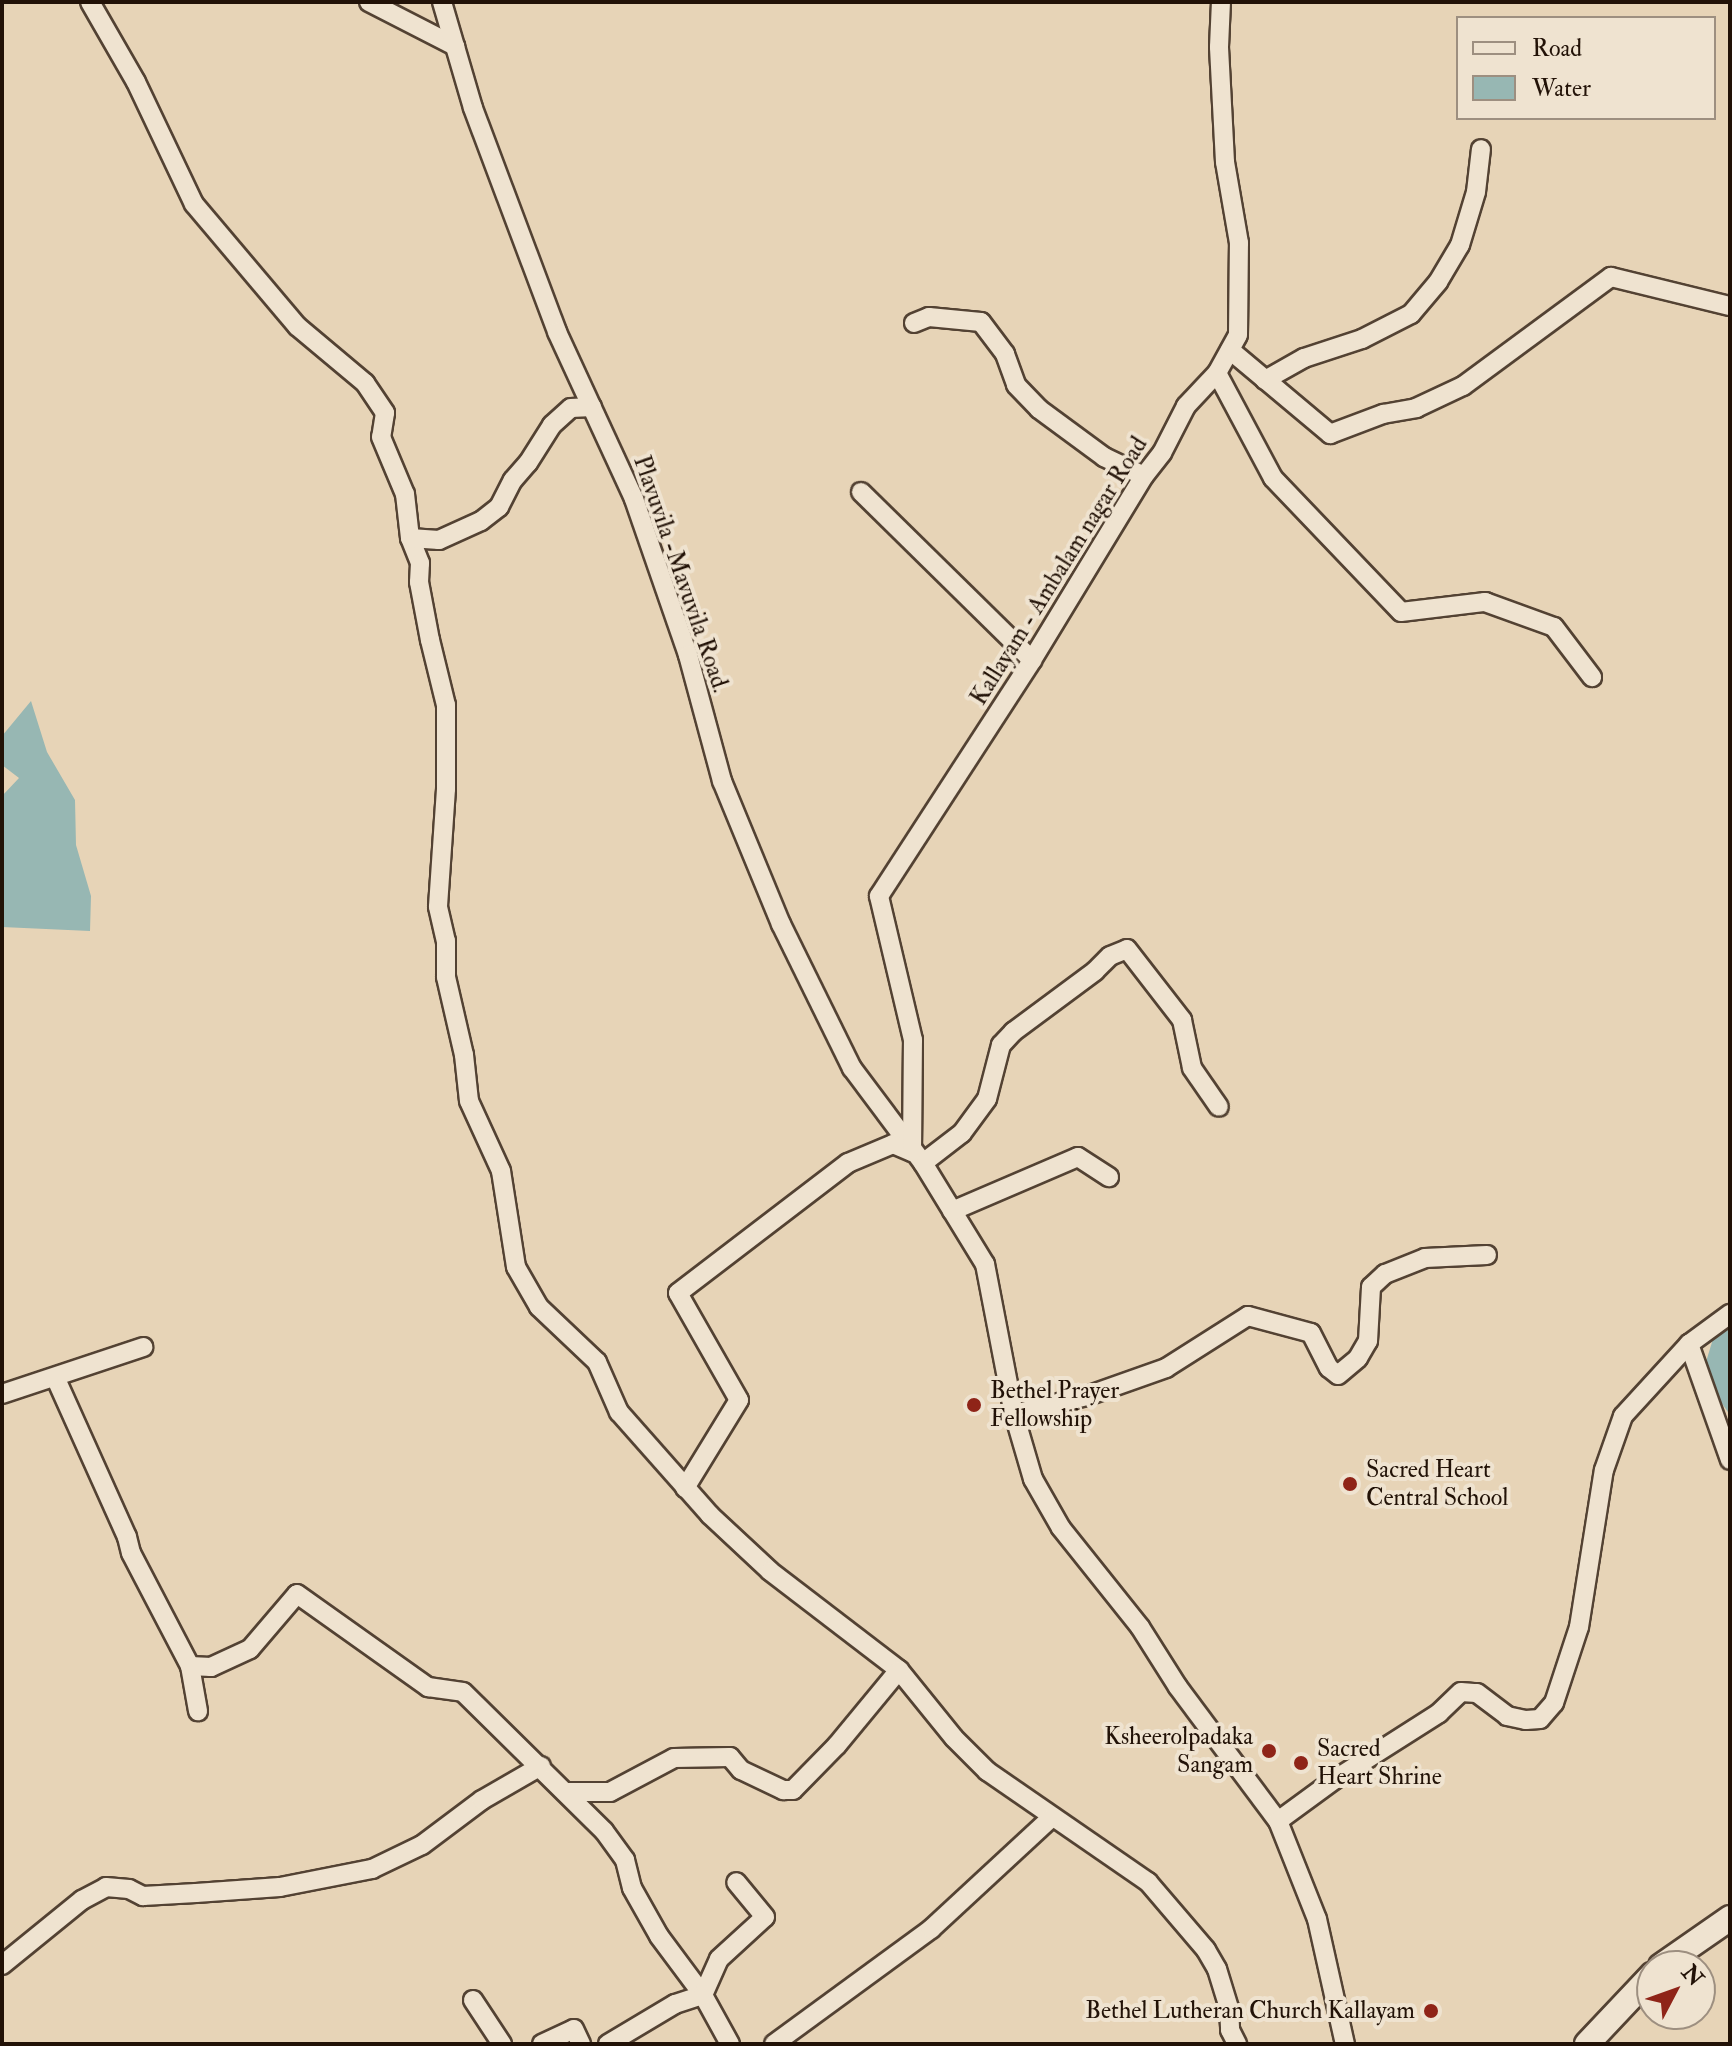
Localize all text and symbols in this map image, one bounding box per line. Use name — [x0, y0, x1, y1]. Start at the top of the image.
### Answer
legend — [1456, 16, 1716, 120]
text: Road — [1532, 33, 1582, 64]
text: Water — [1532, 73, 1591, 104]
street label: Kallayam - Ambalam nagar Road — [964, 432, 1154, 710]
street label: Plavuvila -Mavuvila Road. — [627, 452, 735, 696]
place label: Bethel Prayer Fellowship — [990, 1377, 1119, 1433]
marker: Bethel Prayer Fellowship — [965, 1396, 983, 1414]
place label: Sacred Heart Central School — [1366, 1456, 1508, 1512]
marker: Sacred Heart Central School — [1341, 1475, 1359, 1493]
place label: Ksheerolpadaka Sangam — [1104, 1723, 1253, 1779]
place label: Sacred Heart Shrine — [1317, 1735, 1442, 1791]
marker: Ksheerolpadaka Sangam — [1260, 1742, 1278, 1760]
marker: Sacred Heart Shrine — [1292, 1754, 1310, 1772]
north arrow — [1636, 1950, 1716, 2030]
text: N — [1676, 1959, 1710, 1992]
place label: Bethel Lutheran Church Kallayam — [1085, 1997, 1415, 2025]
marker: Bethel Lutheran Church Kallayam — [1422, 2002, 1440, 2020]

